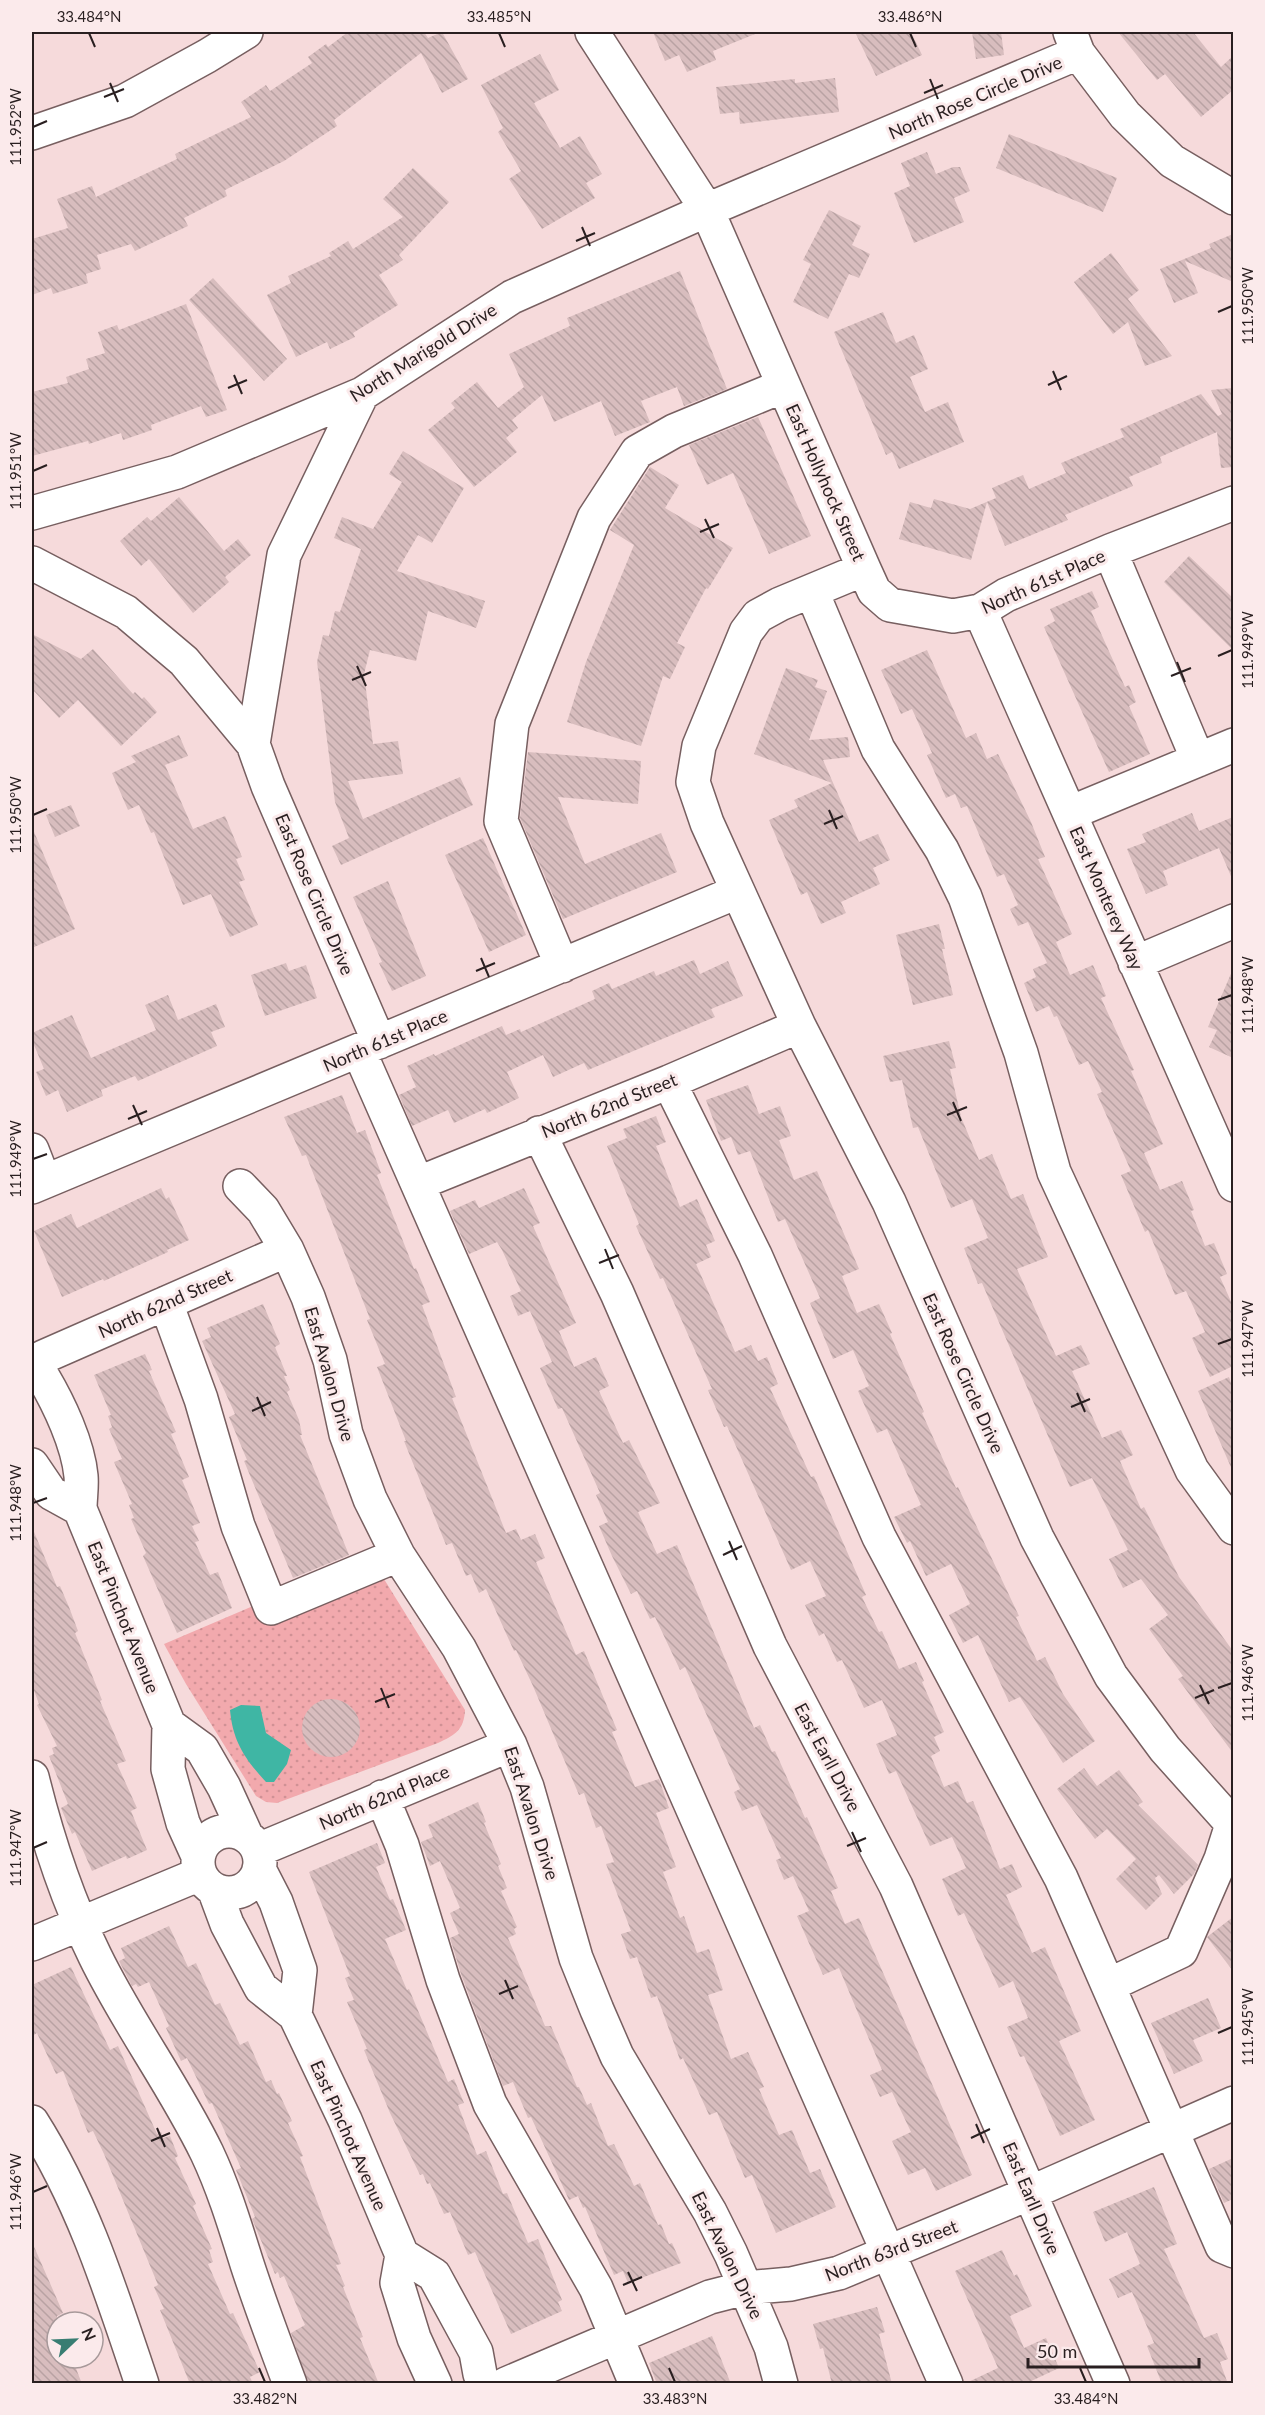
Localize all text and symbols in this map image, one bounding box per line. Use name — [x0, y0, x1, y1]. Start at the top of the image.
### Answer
text: 33.484°N — [57, 7, 121, 25]
text: 33.485°N — [467, 7, 531, 25]
text: 33.486°N — [878, 7, 942, 25]
street label: North Rose Circle Drive — [885, 50, 1065, 144]
text: 111.952°W — [6, 88, 24, 166]
text: 111.950°W — [1238, 267, 1256, 345]
street label: North Marigold Drive — [346, 298, 500, 406]
street label: East Hollyhock Street — [781, 400, 871, 564]
text: 111.951°W — [6, 432, 24, 510]
street label: North 61st Place — [978, 544, 1108, 618]
text: 111.949°W — [1238, 611, 1256, 689]
text: 111.950°W — [6, 776, 24, 854]
street label: East Rose Circle Drive — [271, 810, 359, 978]
street label: East Monterey Way — [1065, 823, 1149, 974]
text: 111.948°W — [1238, 956, 1256, 1034]
street label: North 61st Place — [320, 1004, 450, 1076]
street label: North 62nd Street — [538, 1068, 681, 1142]
text: 111.949°W — [6, 1120, 24, 1198]
street label: North 62nd Street — [95, 1263, 236, 1342]
street label: East Rose Circle Drive — [919, 1289, 1009, 1457]
text: 111.947°W — [1238, 1300, 1256, 1378]
street label: East Avalon Drive — [300, 1304, 360, 1444]
text: 111.948°W — [6, 1464, 24, 1542]
street label: East Pinchot Avenue — [83, 1538, 165, 1696]
text: 111.946°W — [1238, 1644, 1256, 1722]
street label: East Earll Drive — [790, 1699, 866, 1815]
street label: East Avalon Drive — [500, 1743, 564, 1883]
street label: North 62nd Place — [316, 1760, 452, 1834]
text: 111.947°W — [6, 1809, 24, 1887]
text: 111.945°W — [1238, 1988, 1256, 2066]
street label: East Pinchot Avenue — [306, 2057, 392, 2213]
street label: East Earll Drive — [998, 2139, 1066, 2257]
text: 111.946°W — [6, 2153, 24, 2231]
street label: East Avalon Drive — [688, 2188, 768, 2322]
street label: North 63rd Street — [821, 2214, 961, 2285]
north arrow — [45, 2310, 105, 2370]
text: N — [78, 2325, 100, 2343]
scale bar — [1028, 2331, 1199, 2369]
text: 50 m — [1037, 2340, 1077, 2362]
text: 33.482°N — [233, 2389, 297, 2407]
text: 33.483°N — [643, 2389, 707, 2407]
text: 33.484°N — [1054, 2389, 1118, 2407]

